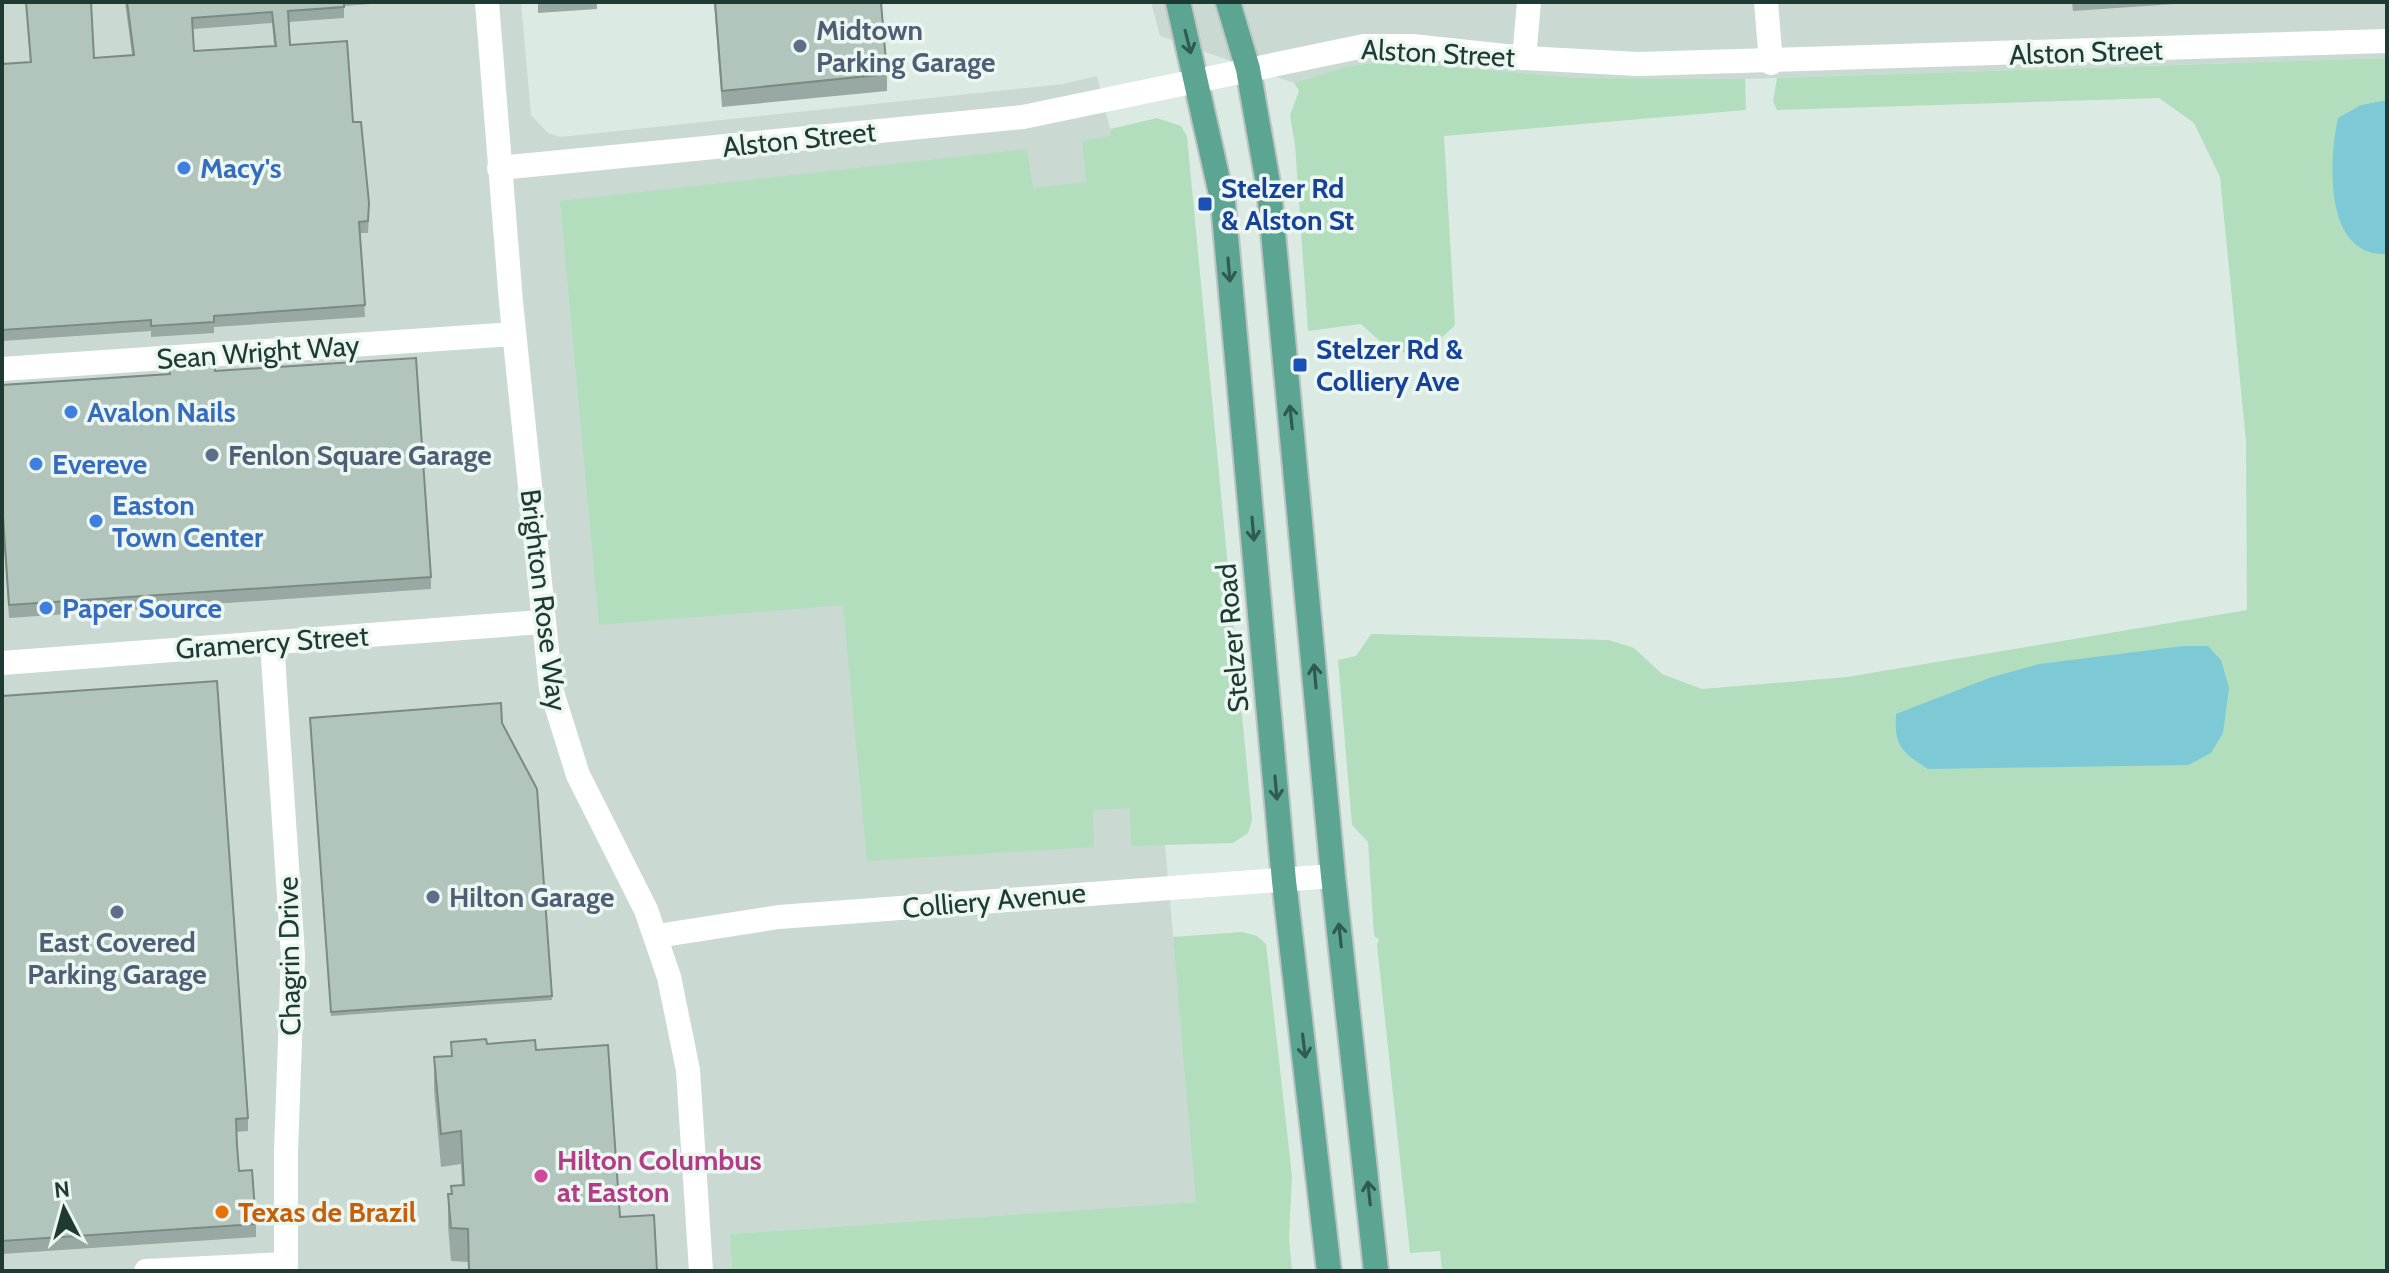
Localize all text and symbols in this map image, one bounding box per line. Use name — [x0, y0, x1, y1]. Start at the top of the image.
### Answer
place label: Midtown Parking Garage — [816, 13, 995, 79]
one-way arrow — [1181, 29, 1196, 55]
street label: Alston Street — [1360, 32, 1516, 74]
street label: Alston Street — [2009, 32, 2163, 72]
marker: Midtown Parking Garage — [791, 37, 809, 55]
street label: Alston Street — [721, 114, 877, 164]
place label: Macy's — [200, 151, 282, 185]
marker: Macy's — [175, 159, 193, 177]
place label: Stelzer Rd & Alston St — [1221, 171, 1354, 237]
marker: Stelzer Rd & Alston St — [1196, 195, 1214, 213]
one-way arrow — [1222, 256, 1237, 283]
street label: Sean Wright Way — [155, 328, 361, 376]
place label: Stelzer Rd & Colliery Ave — [1316, 332, 1464, 398]
marker: Stelzer Rd & Colliery Ave — [1291, 356, 1309, 374]
place label: Avalon Nails — [87, 395, 236, 429]
marker: Avalon Nails — [62, 403, 80, 421]
one-way arrow — [1283, 404, 1298, 431]
place label: Fenlon Square Garage — [228, 438, 492, 472]
marker: Fenlon Square Garage — [203, 446, 221, 464]
place label: Evereve — [52, 447, 147, 481]
marker: Evereve — [27, 455, 45, 473]
street label: Brighton Rose Way — [514, 487, 574, 713]
place label: Easton Town Center — [112, 488, 264, 554]
marker: Easton Town Center — [87, 512, 105, 530]
one-way arrow — [1246, 515, 1261, 542]
street label: Stelzer Road — [1209, 562, 1255, 714]
place label: Paper Source — [62, 591, 222, 625]
marker: Paper Source — [37, 599, 55, 617]
street label: Gramercy Street — [174, 618, 370, 666]
one-way arrow — [1307, 663, 1322, 690]
one-way arrow — [1269, 774, 1284, 801]
street label: Colliery Avenue — [901, 875, 1087, 925]
street label: Chagrin Drive — [271, 876, 307, 1036]
place label: Hilton Garage — [449, 880, 614, 914]
marker: Hilton Garage — [424, 888, 442, 906]
marker: East Covered Parking Garage — [108, 903, 126, 921]
one-way arrow — [1332, 922, 1347, 949]
place label: East Covered Parking Garage — [27, 925, 207, 991]
one-way arrow — [1297, 1032, 1312, 1059]
place label: Hilton Columbus at Easton — [557, 1143, 762, 1209]
marker: Hilton Columbus at Easton — [532, 1167, 550, 1185]
north arrow — [24, 1169, 104, 1249]
text: N — [53, 1175, 71, 1204]
one-way arrow — [1361, 1180, 1376, 1207]
place label: Texas de Brazil — [238, 1195, 416, 1229]
marker: Texas de Brazil — [213, 1203, 231, 1221]

